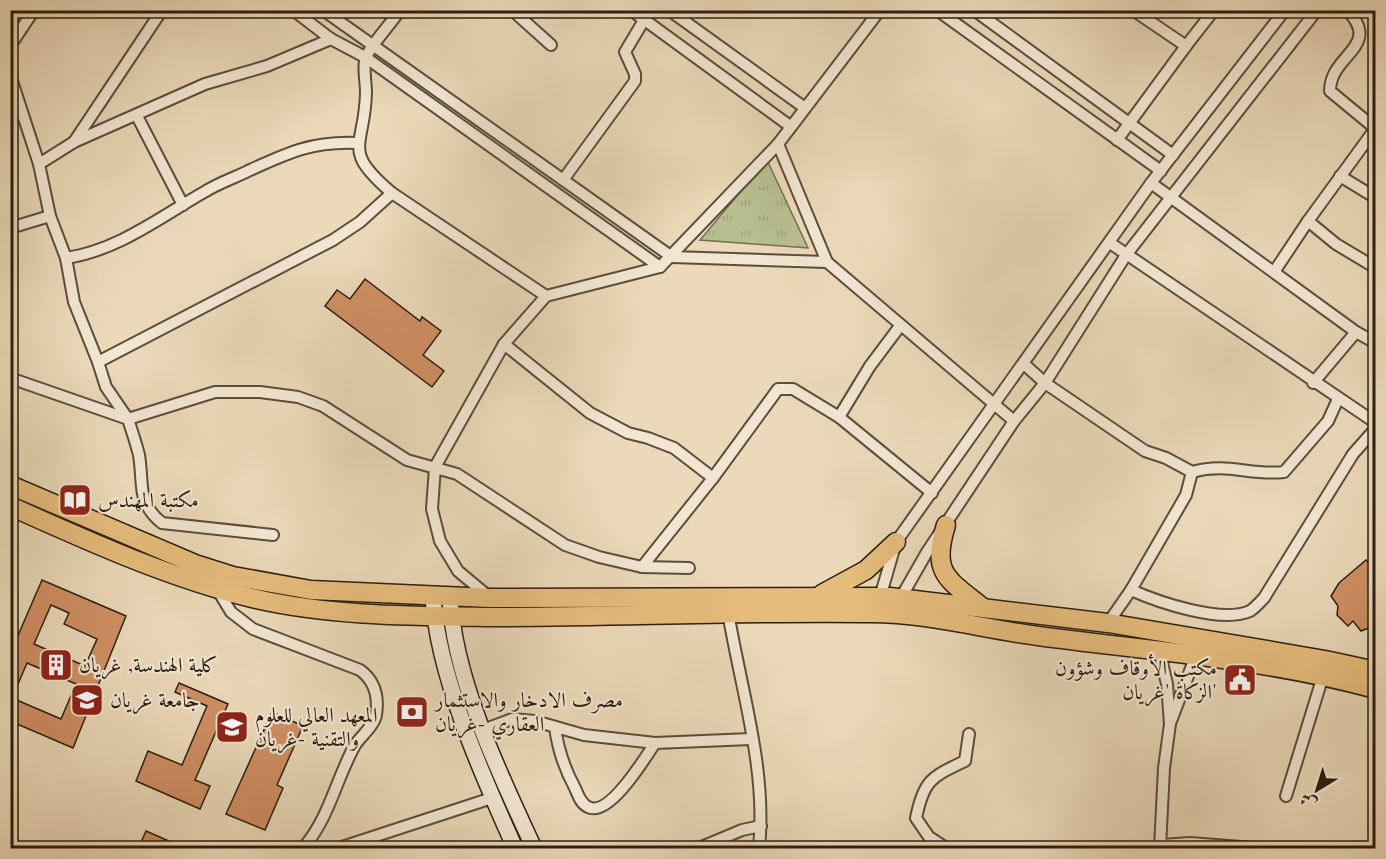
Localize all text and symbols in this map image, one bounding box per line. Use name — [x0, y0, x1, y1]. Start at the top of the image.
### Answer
library icon: مكتبة المهندس — [57, 482, 93, 518]
place label: مكتبة المهندس — [98, 489, 199, 513]
building icon: كلية الهندسة, غريان — [38, 647, 74, 683]
place label: مكتب الأوقاف وشؤون الزكاة 'غريان' — [1055, 653, 1217, 707]
place label: كلية الهندسة, غريان — [79, 655, 218, 680]
public building icon: مكتب الأوقاف وشؤون الزكاة 'غريان' — [1222, 662, 1258, 698]
school or university icon: جامعة غريان — [69, 682, 105, 718]
place label: جامعة غريان — [110, 691, 200, 715]
place label: مصرف الادخار والاستثمار العقاري -غريان — [433, 691, 623, 740]
bank icon: مصرف الادخار والاستثمار العقاري -غريان — [394, 694, 430, 730]
place label: المعهد العالي للعلوم والتقنية -غريان — [255, 706, 378, 754]
school or university icon: المعهد العالي للعلوم والتقنية -غريان — [214, 709, 250, 745]
north arrow — [1287, 760, 1347, 820]
text: ش — [1298, 789, 1320, 811]

